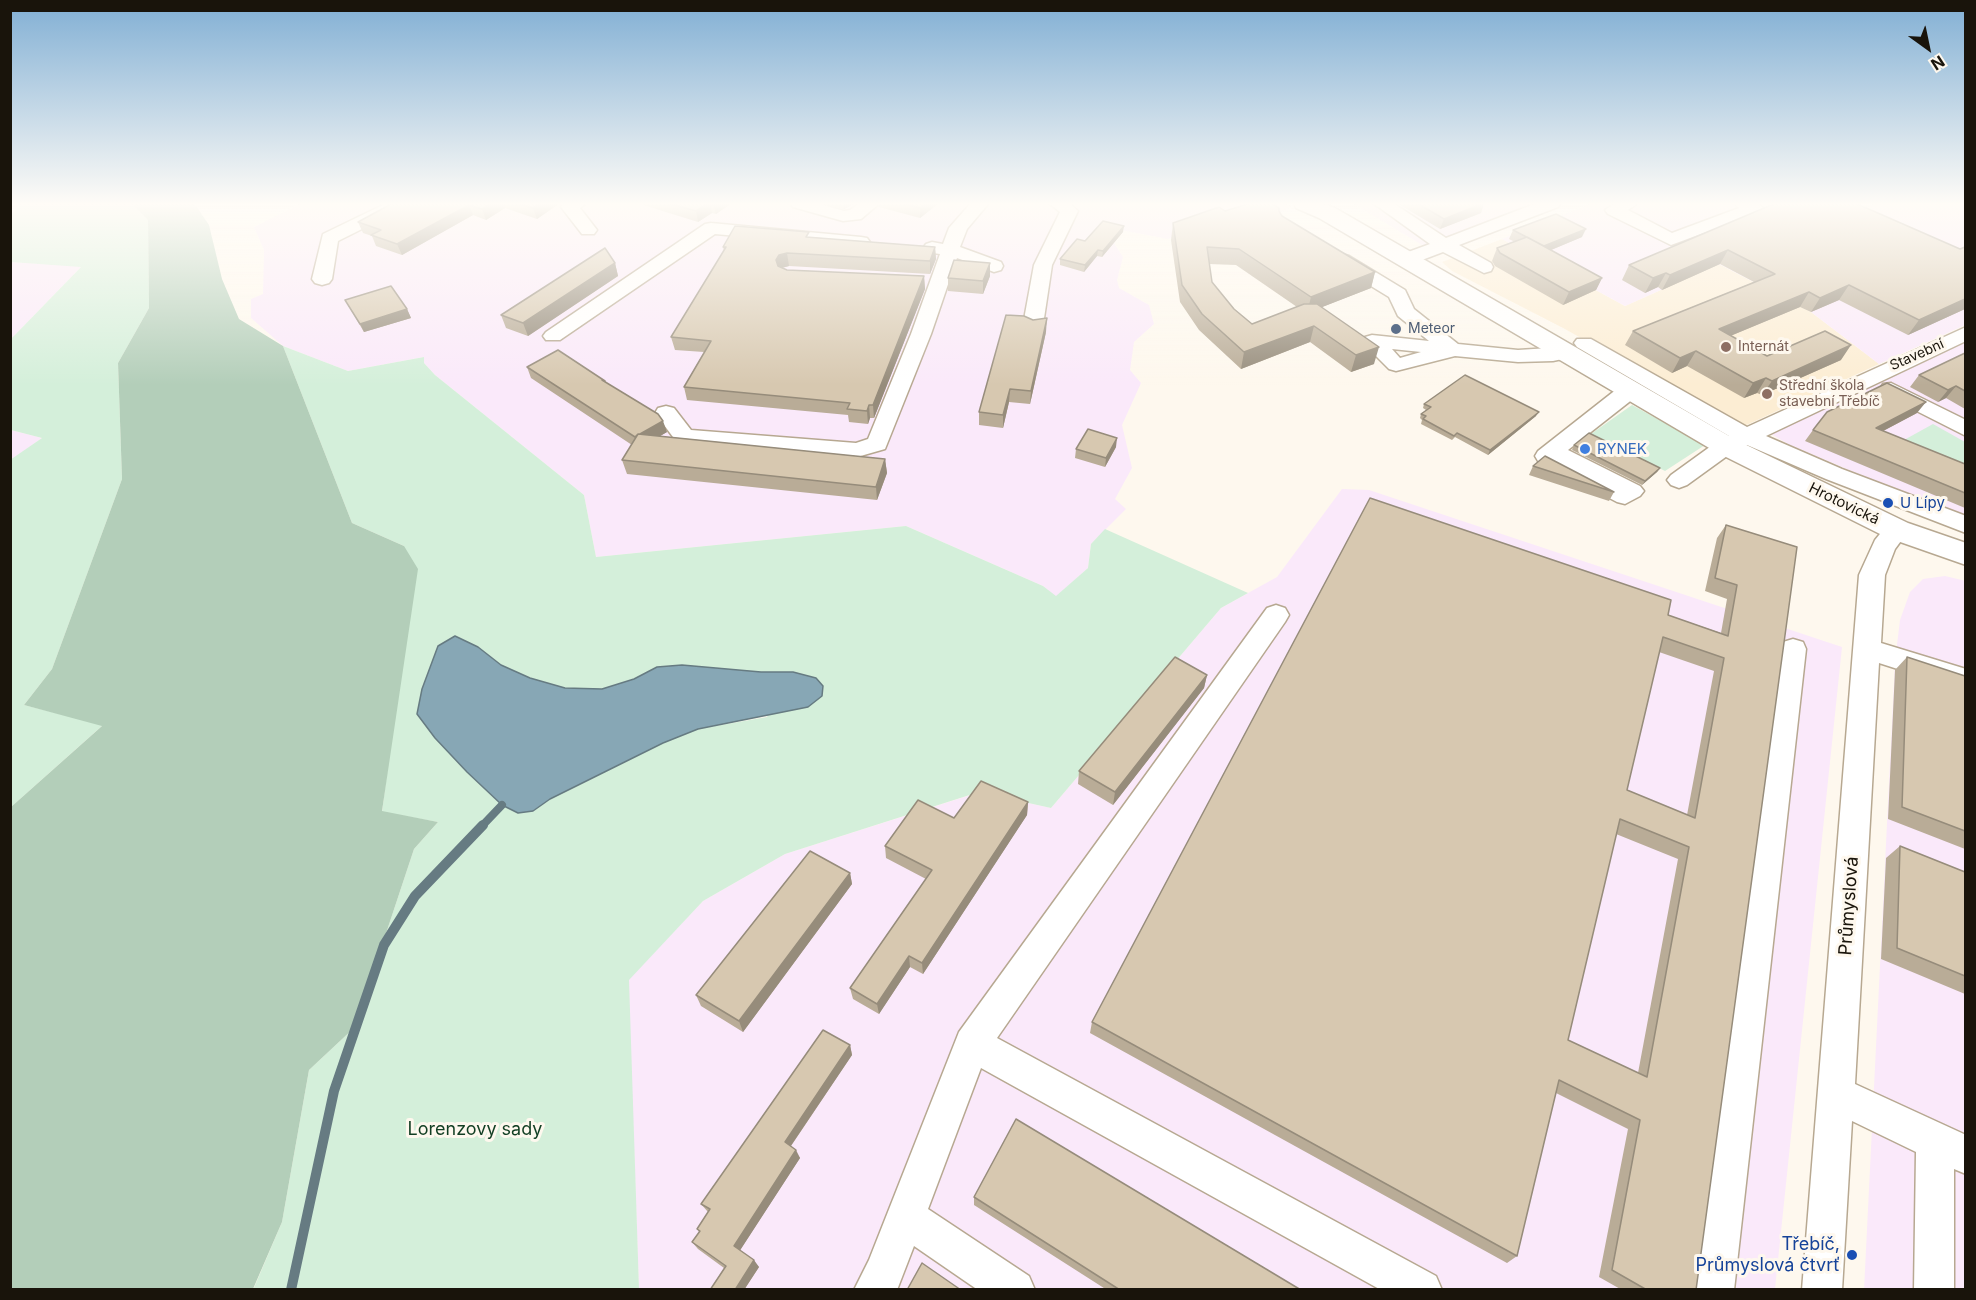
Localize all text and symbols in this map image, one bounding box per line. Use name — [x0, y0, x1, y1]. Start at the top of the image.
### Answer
north arrow — [1898, 18, 1958, 78]
text: N — [1927, 51, 1948, 75]
place label: Meteor — [1408, 321, 1455, 337]
marker: Meteor — [1389, 322, 1403, 336]
street label: Stavební — [1887, 336, 1947, 374]
place label: Internát — [1738, 339, 1789, 355]
marker: Internát — [1719, 340, 1733, 354]
place label: Střední škola stavební Třebíč — [1779, 378, 1880, 410]
marker: Střední škola stavební Třebíč — [1760, 387, 1774, 401]
place label: RYNEK — [1597, 440, 1647, 458]
marker: RYNEK — [1578, 442, 1592, 456]
street label: Hrotovická — [1806, 479, 1882, 529]
place label: U Lípy — [1900, 494, 1945, 512]
marker: U Lípy — [1881, 496, 1895, 510]
street label: Průmyslová — [1835, 856, 1863, 956]
park label: Lorenzovy sady — [408, 1119, 542, 1141]
place label: Třebíč, Průmyslová čtvrť — [1695, 1234, 1840, 1276]
marker: Třebíč, Průmyslová čtvrť — [1845, 1248, 1859, 1262]

